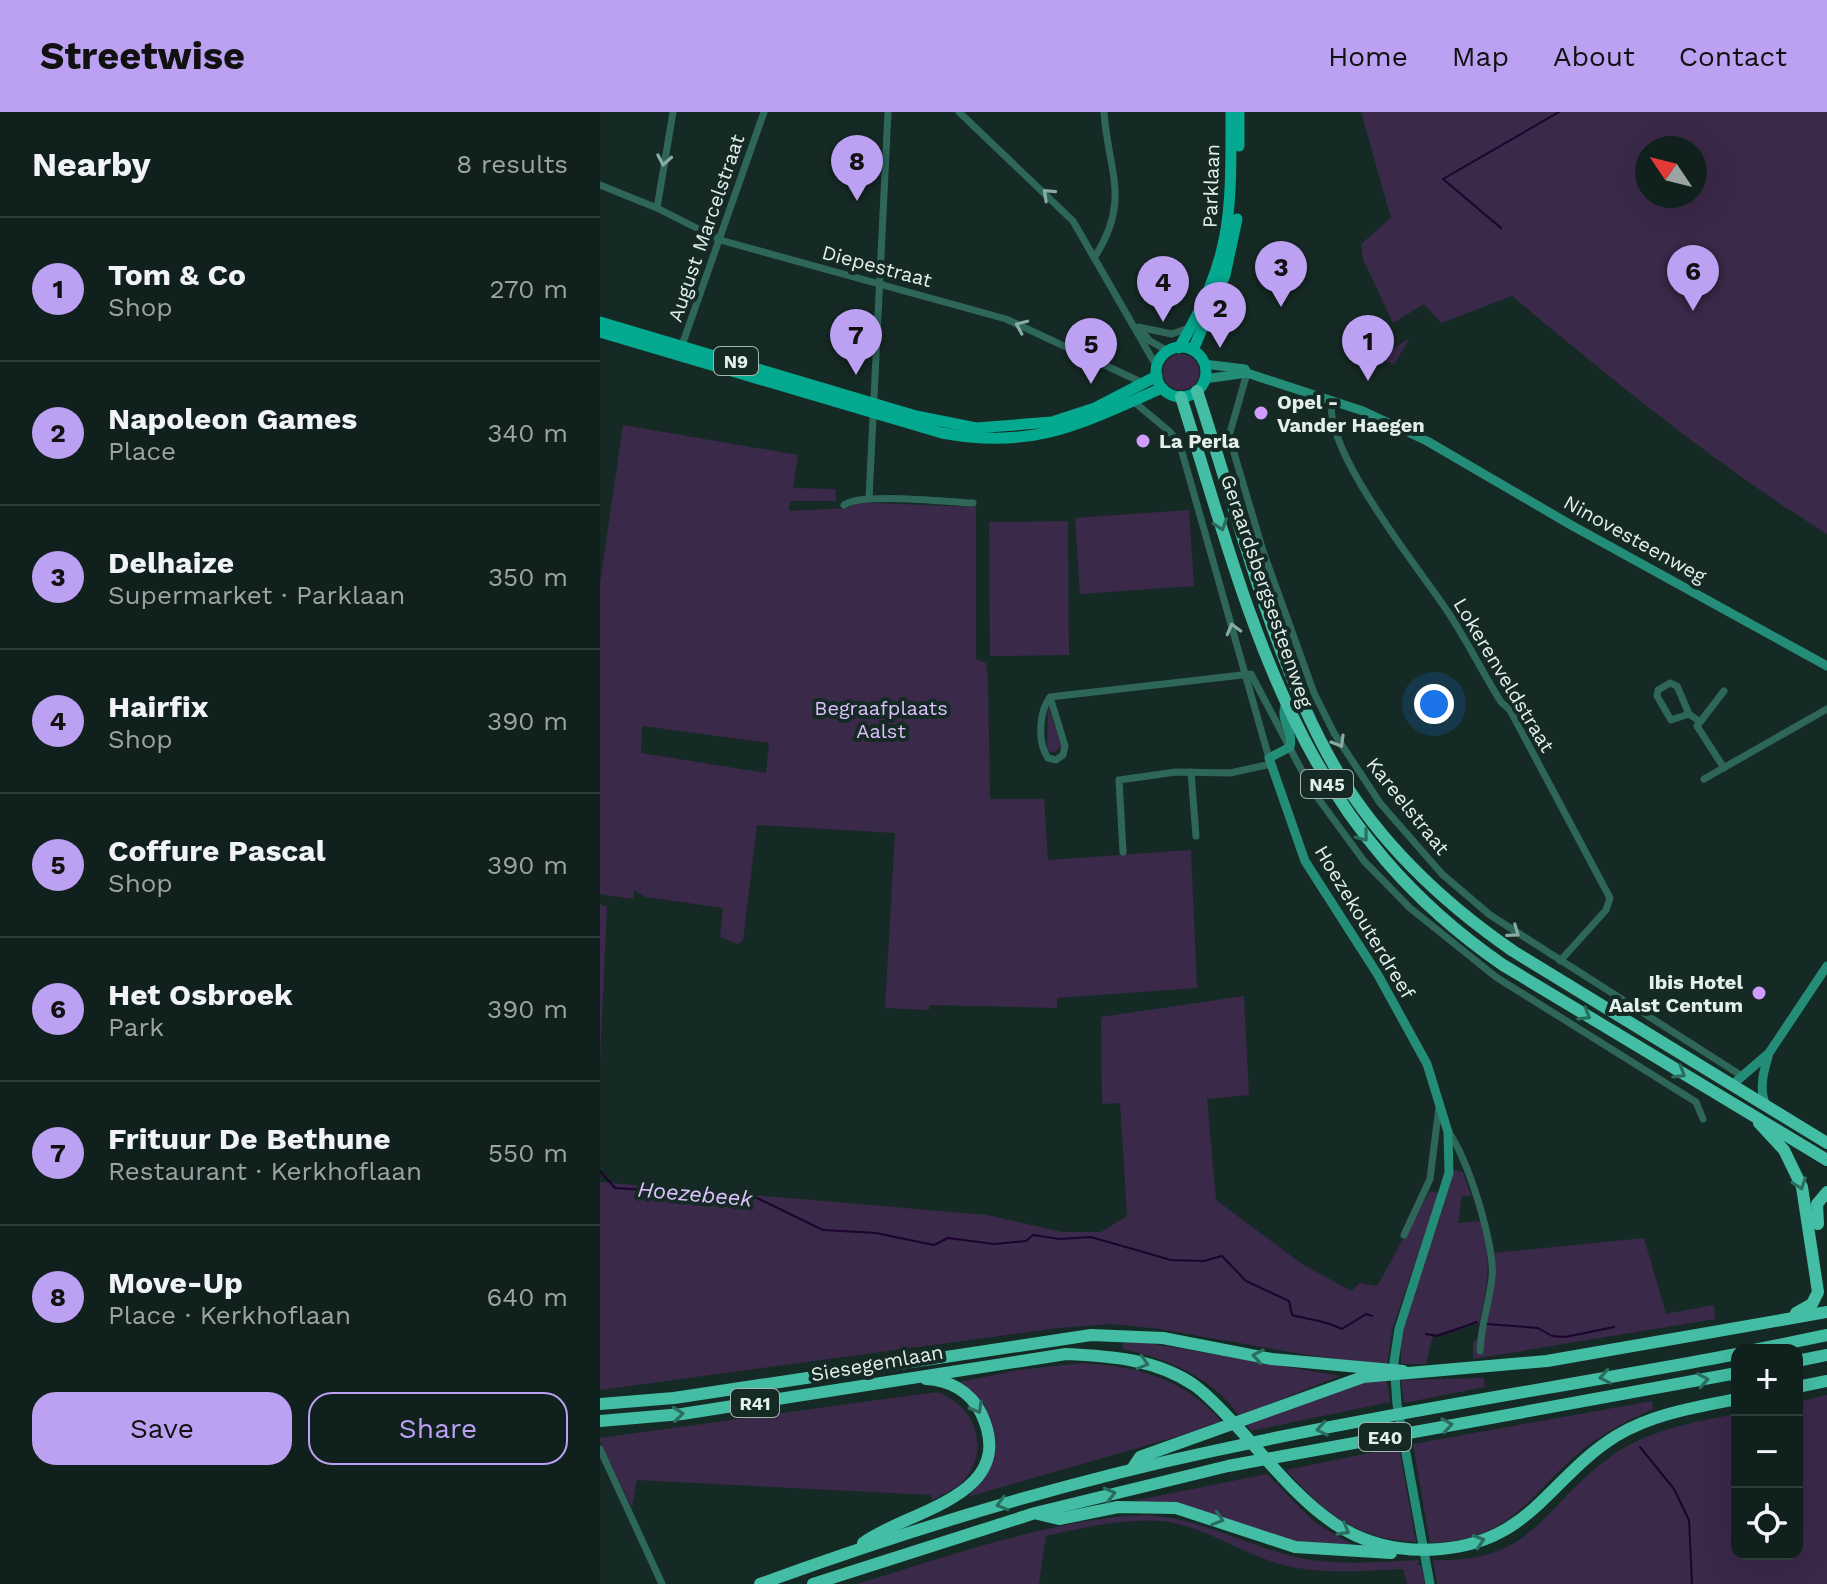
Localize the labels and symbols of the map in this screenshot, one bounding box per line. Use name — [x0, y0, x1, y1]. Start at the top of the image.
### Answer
street label: August Marcelstraat — [663, 131, 750, 325]
pin: 8 — [831, 135, 883, 201]
north arrow — [1635, 136, 1707, 208]
street label: Parklaan — [1198, 144, 1224, 228]
one-way arrow — [657, 153, 674, 167]
one-way arrow — [1042, 189, 1057, 203]
street label: Diepestraat — [819, 240, 935, 292]
pin: 3 — [1255, 241, 1307, 307]
pin: 6 — [1667, 245, 1719, 311]
pin: 4 — [1137, 256, 1189, 322]
pin: 2 — [1194, 282, 1246, 348]
pin: 7 — [830, 309, 882, 375]
pin: 1 — [1342, 315, 1394, 381]
pin: 5 — [1065, 318, 1117, 384]
one-way arrow — [1015, 320, 1030, 336]
road number: N9 — [714, 347, 758, 375]
place label: Opel - Vander Haegen — [1277, 390, 1425, 437]
marker: Opel - Vander Haegen — [1252, 404, 1270, 422]
place label: La Perla — [1159, 429, 1240, 453]
marker: La Perla — [1134, 432, 1152, 450]
street label: Geraardsbergsesteenweg — [1216, 471, 1318, 711]
street label: Ninovesteenweg — [1560, 490, 1711, 588]
one-way arrow — [1212, 517, 1228, 531]
street label: Lokerenveldstraat — [1448, 594, 1560, 757]
one-way arrow — [1225, 623, 1242, 637]
your location — [1414, 684, 1454, 724]
park label: Begraafplaats Aalst — [814, 696, 948, 743]
one-way arrow — [1330, 733, 1345, 748]
street label: Kareelstraat — [1361, 752, 1455, 860]
road number: N45 — [1301, 770, 1353, 798]
one-way arrow — [1353, 827, 1368, 841]
street label: Hoezekouterdreef — [1310, 841, 1420, 1003]
one-way arrow — [1505, 922, 1519, 937]
place label: Ibis Hotel Aalst Centum — [1609, 970, 1743, 1017]
marker: Ibis Hotel Aalst Centum — [1750, 984, 1768, 1002]
one-way arrow — [1576, 1006, 1591, 1021]
one-way arrow — [1671, 1063, 1686, 1079]
one-way arrow — [1791, 1176, 1807, 1190]
water label: Hoezebeek — [636, 1177, 755, 1212]
street label: Siesegemlaan — [809, 1340, 945, 1386]
one-way arrow — [1252, 1349, 1265, 1366]
one-way arrow — [1135, 1354, 1149, 1370]
one-way arrow — [1598, 1368, 1612, 1385]
one-way arrow — [1697, 1372, 1710, 1389]
road number: R41 — [731, 1389, 779, 1417]
one-way arrow — [967, 1399, 983, 1414]
one-way arrow — [672, 1405, 685, 1422]
one-way arrow — [1441, 1418, 1454, 1435]
one-way arrow — [1315, 1419, 1329, 1436]
road number: E40 — [1359, 1423, 1411, 1451]
one-way arrow — [1103, 1486, 1117, 1503]
one-way arrow — [996, 1494, 1010, 1511]
one-way arrow — [1211, 1510, 1224, 1526]
one-way arrow — [1336, 1520, 1350, 1536]
one-way arrow — [1472, 1534, 1485, 1550]

